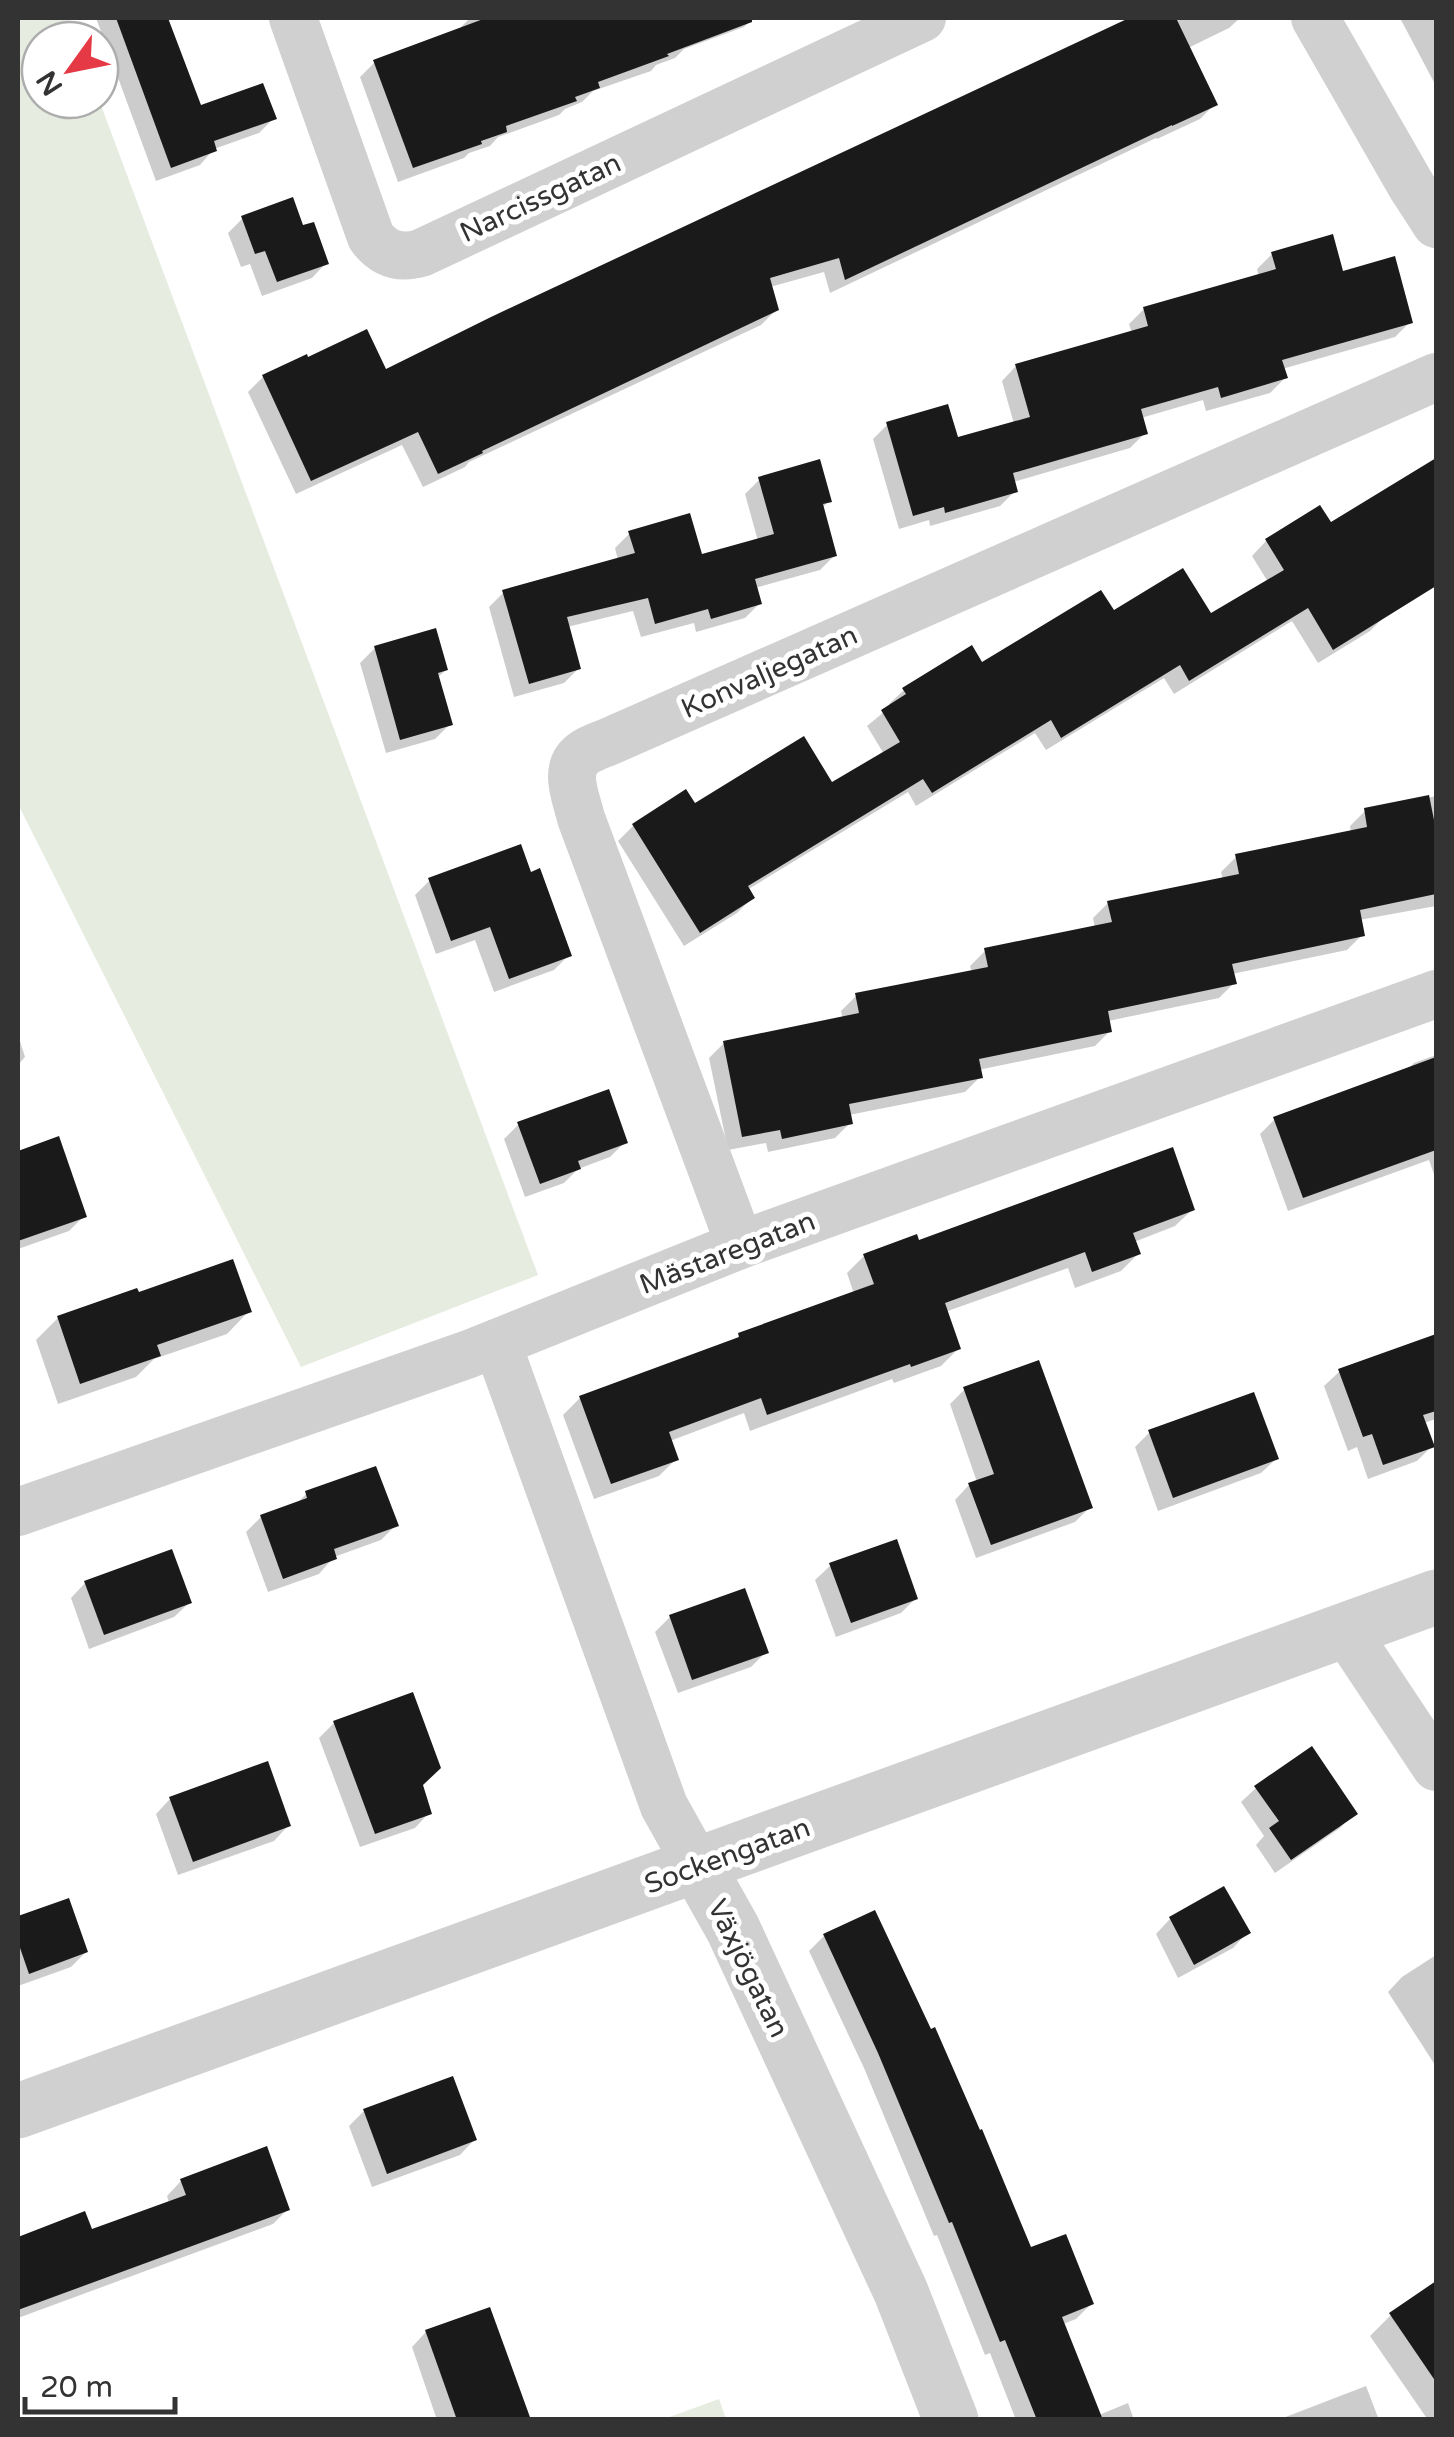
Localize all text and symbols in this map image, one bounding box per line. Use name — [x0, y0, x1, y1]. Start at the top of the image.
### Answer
north arrow — [20, 20, 120, 120]
text: N — [29, 64, 70, 102]
street label: Narcissgatan — [454, 146, 626, 250]
street label: Konvaljegatan — [676, 618, 863, 726]
street label: Mästaregatan — [635, 1204, 820, 1302]
street label: Sockengatan — [640, 1810, 815, 1902]
street label: Växjögatan — [700, 1894, 796, 2043]
scale bar — [25, 2352, 175, 2414]
text: 20 m — [40, 2369, 113, 2406]

